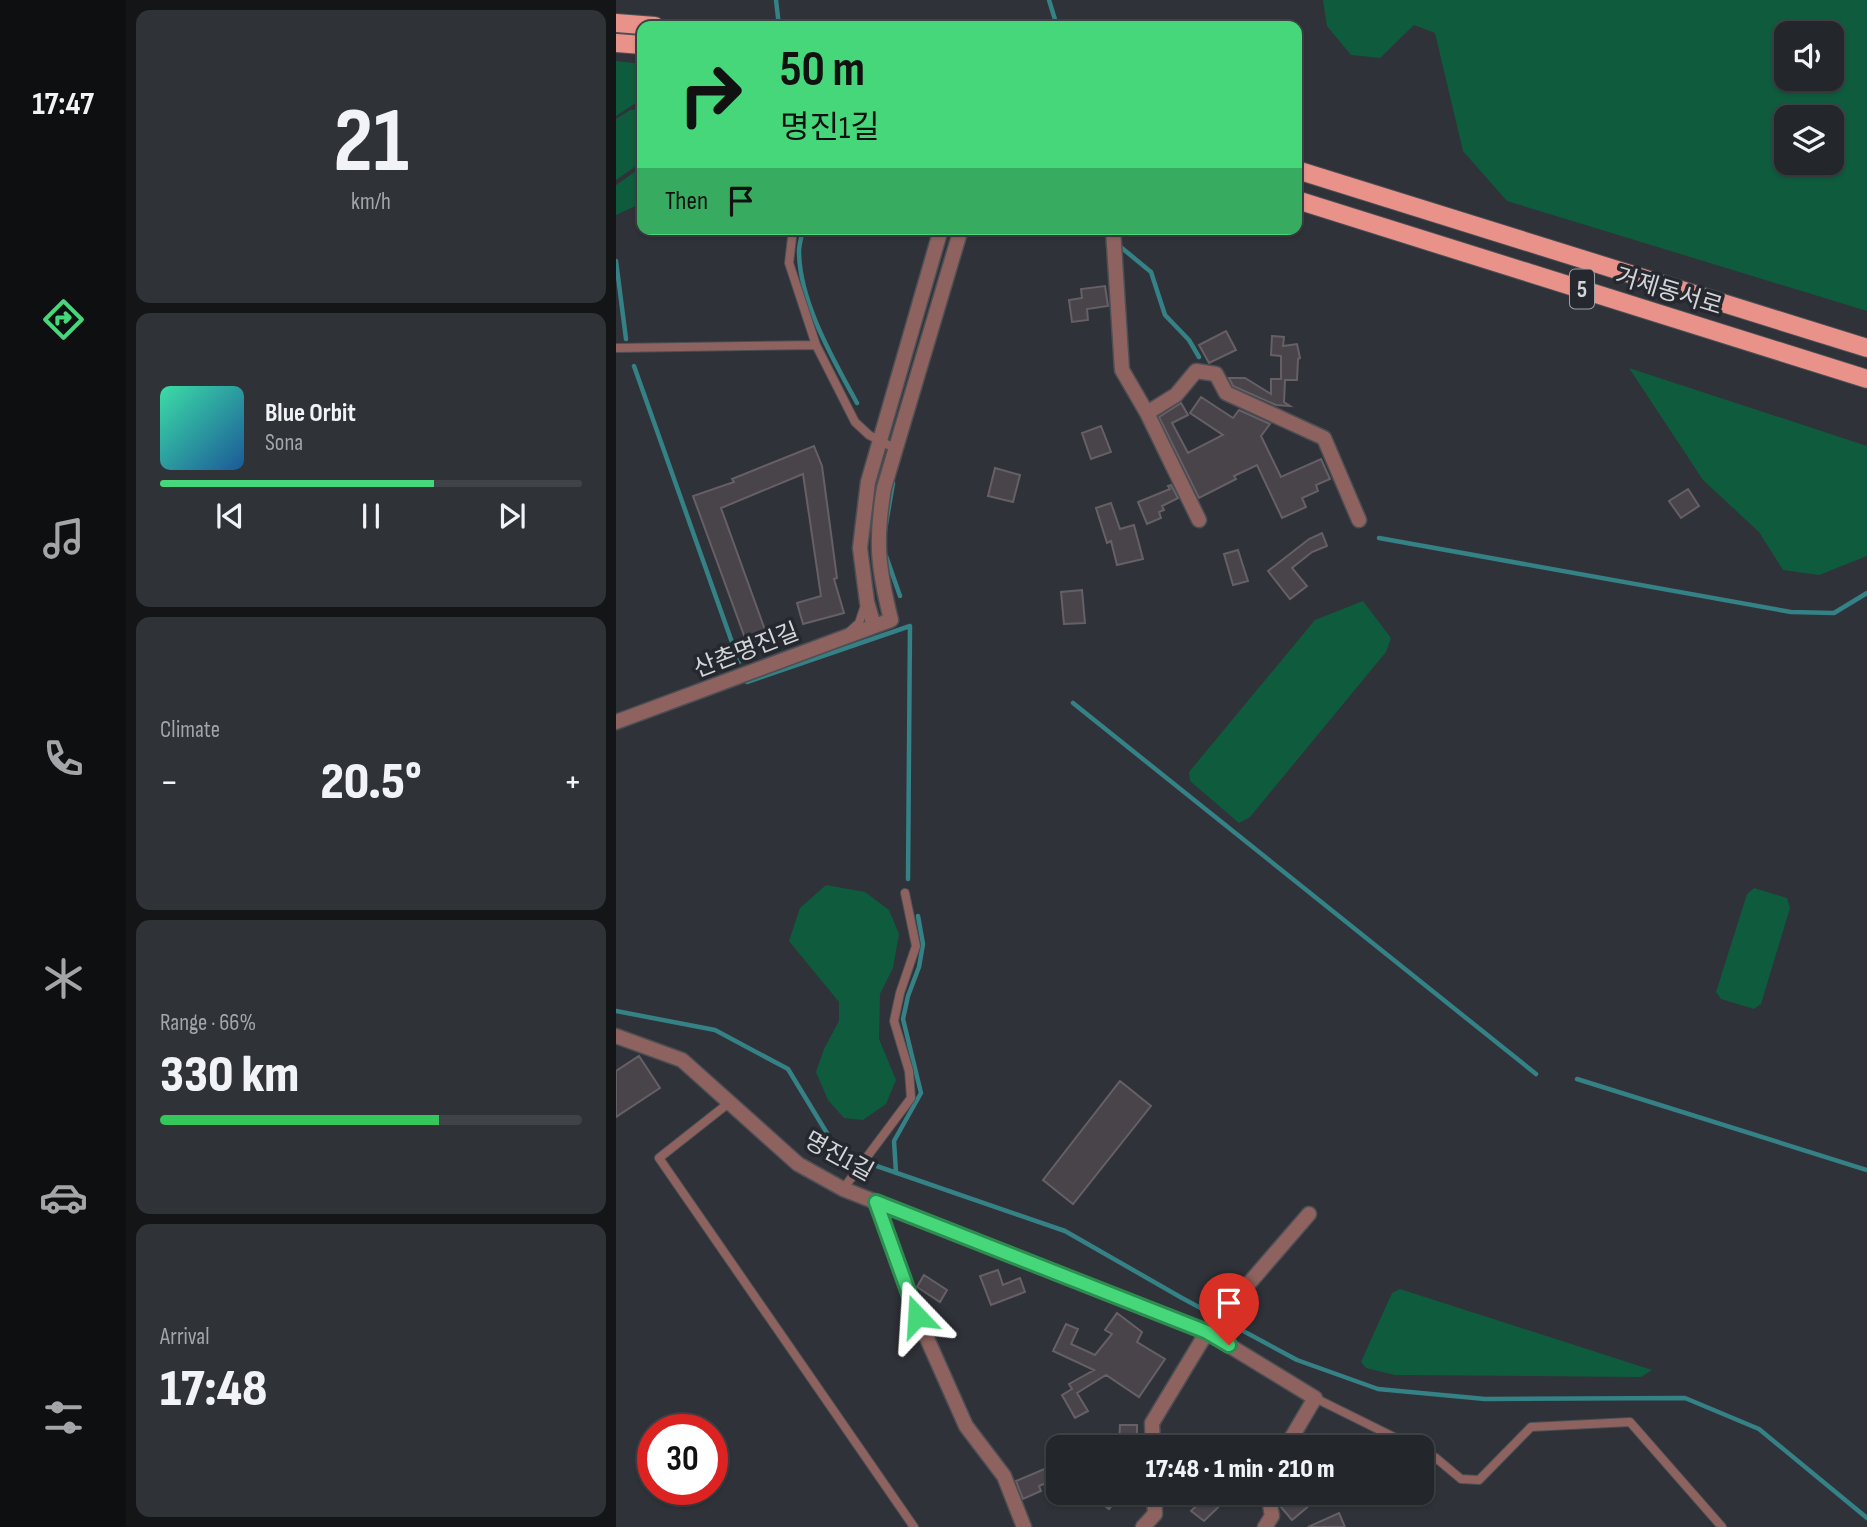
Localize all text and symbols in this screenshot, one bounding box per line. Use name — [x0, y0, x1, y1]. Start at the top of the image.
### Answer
map controls — [1774, 21, 1844, 175]
button: sound — [1774, 21, 1844, 91]
text: 50 m — [780, 41, 865, 100]
icon: right — [665, 49, 756, 140]
text: 17:47 — [32, 85, 94, 124]
text: 21 — [333, 88, 409, 197]
button: layers — [1774, 105, 1844, 175]
text: 명진1길 — [780, 109, 880, 148]
icon: arrive — [722, 182, 760, 220]
text: Then — [665, 186, 708, 217]
text: km/h — [351, 188, 391, 216]
street label: 거제동서로 — [1612, 261, 1726, 321]
road number: 5 — [1570, 270, 1594, 308]
icon: directions — [39, 295, 88, 344]
text: Blue Orbit — [265, 398, 356, 429]
text: Sona — [265, 429, 303, 457]
icon: previous — [211, 497, 249, 535]
icon: pause — [352, 497, 390, 535]
icon: next — [493, 497, 531, 535]
icon: music — [39, 514, 88, 563]
street label: 산촌명진길 — [689, 617, 803, 684]
text: Climate — [160, 716, 220, 744]
icon: phone — [39, 734, 88, 783]
text: 20.5° — [320, 751, 422, 814]
text: − — [160, 760, 179, 805]
text: + — [563, 760, 582, 805]
icon: climate — [39, 954, 88, 1003]
text: Range · 66% — [160, 1009, 256, 1037]
text: 330 km — [160, 1044, 299, 1107]
street label: 명진1길 — [799, 1126, 878, 1187]
icon: car — [39, 1173, 88, 1222]
pin — [1199, 1273, 1259, 1345]
position arrow — [880, 1279, 954, 1353]
icon: arrive — [1210, 1284, 1248, 1322]
text: Arrival — [160, 1323, 209, 1351]
text: 17:48 — [160, 1358, 267, 1421]
icon: filters — [39, 1393, 88, 1442]
speed limit sign: 30 — [637, 1414, 728, 1505]
text: 17:48 · 1 min · 210 m — [1145, 1454, 1335, 1485]

